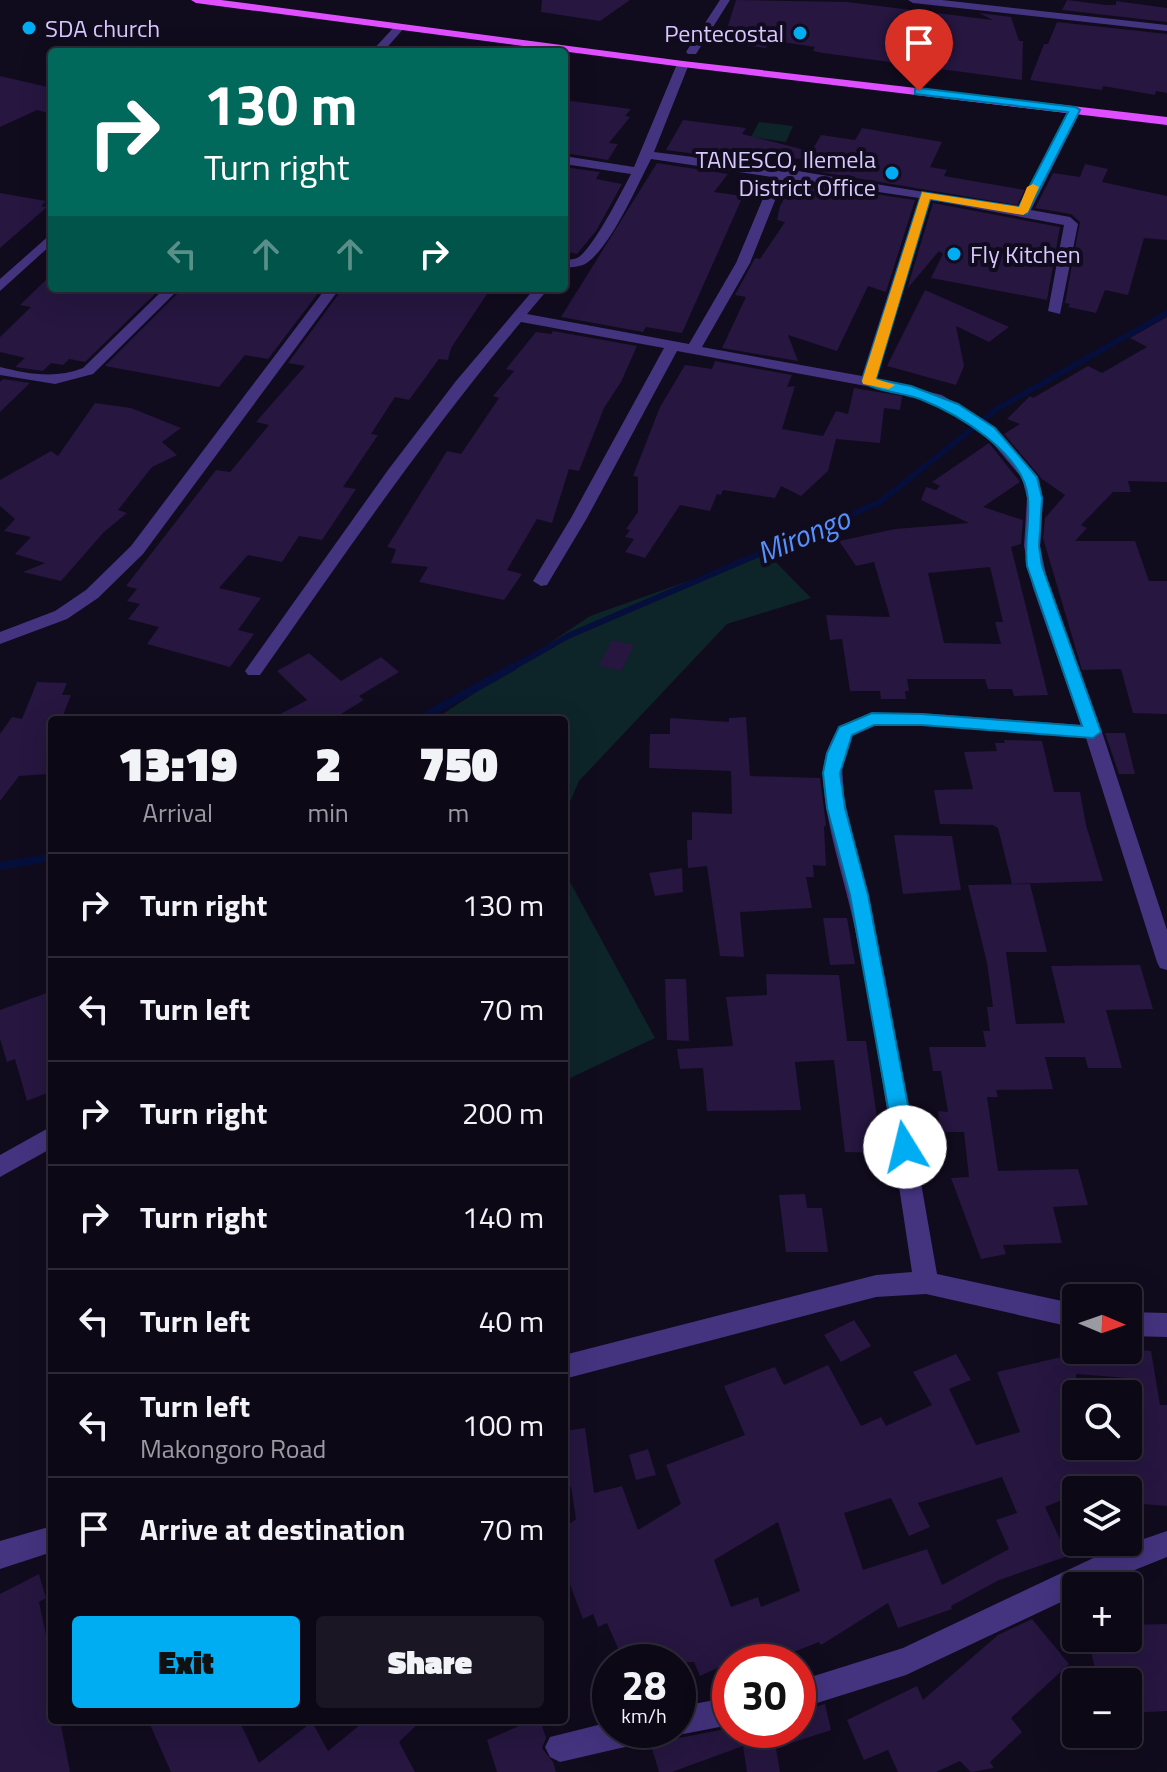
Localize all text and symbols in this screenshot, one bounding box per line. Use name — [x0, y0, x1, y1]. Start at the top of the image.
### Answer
pin — [885, 9, 953, 91]
place label: SDA church — [45, 10, 160, 46]
place label: Pentecostal — [664, 15, 784, 51]
marker: SDA church — [20, 19, 38, 37]
icon: arrive — [897, 21, 941, 65]
marker: Pentecostal — [791, 24, 809, 42]
text: 130 m — [204, 62, 357, 147]
icon: right — [72, 80, 176, 184]
text: Turn right — [204, 139, 349, 194]
place label: TANESCO, Ilemela District Office — [695, 141, 876, 205]
marker: TANESCO, Ilemela District Office — [883, 164, 901, 182]
icon: left — [160, 232, 204, 276]
icon: ahead — [244, 232, 288, 276]
icon: ahead — [328, 232, 372, 276]
icon: right — [412, 232, 456, 276]
place label: Fly Kitchen — [970, 236, 1081, 272]
marker: Fly Kitchen — [945, 245, 963, 263]
water label: Mirongo — [749, 494, 858, 575]
text: 13:19 — [118, 727, 237, 800]
text: 2 — [315, 727, 341, 800]
text: 750 — [419, 727, 498, 800]
text: Arrival — [142, 793, 213, 832]
text: min — [307, 793, 349, 832]
text: m — [448, 793, 469, 832]
text: Turn right — [140, 882, 268, 928]
text: 130 m — [462, 882, 544, 928]
icon: right — [72, 883, 116, 927]
text: Turn left — [140, 986, 250, 1032]
text: 70 m — [479, 986, 544, 1032]
icon: left — [72, 987, 116, 1031]
text: Turn right — [140, 1090, 268, 1136]
text: 200 m — [462, 1090, 544, 1136]
icon: right — [72, 1091, 116, 1135]
position arrow — [863, 1105, 947, 1189]
text: Turn right — [140, 1194, 268, 1240]
text: 140 m — [462, 1194, 544, 1240]
icon: right — [72, 1195, 116, 1239]
north arrow — [1062, 1284, 1142, 1364]
map controls — [1062, 1284, 1142, 1748]
text: Turn left — [140, 1298, 250, 1344]
text: 40 m — [479, 1298, 544, 1344]
icon: left — [72, 1299, 116, 1343]
button: search — [1062, 1380, 1142, 1460]
text: Turn left — [140, 1383, 250, 1429]
text: 100 m — [462, 1402, 544, 1448]
icon: left — [72, 1403, 116, 1447]
text: Makongoro Road — [140, 1429, 326, 1468]
button: layers — [1062, 1476, 1142, 1556]
text: Arrive at destination — [140, 1506, 405, 1552]
text: 70 m — [479, 1506, 544, 1552]
icon: arrive — [72, 1507, 116, 1551]
button: + — [1062, 1572, 1142, 1652]
button: Exit — [72, 1616, 300, 1708]
button: Share — [316, 1616, 544, 1708]
speed limit sign: 30 — [712, 1644, 816, 1748]
text: 28 — [622, 1655, 666, 1716]
button: − — [1062, 1668, 1142, 1748]
text: km/h — [621, 1700, 667, 1731]

